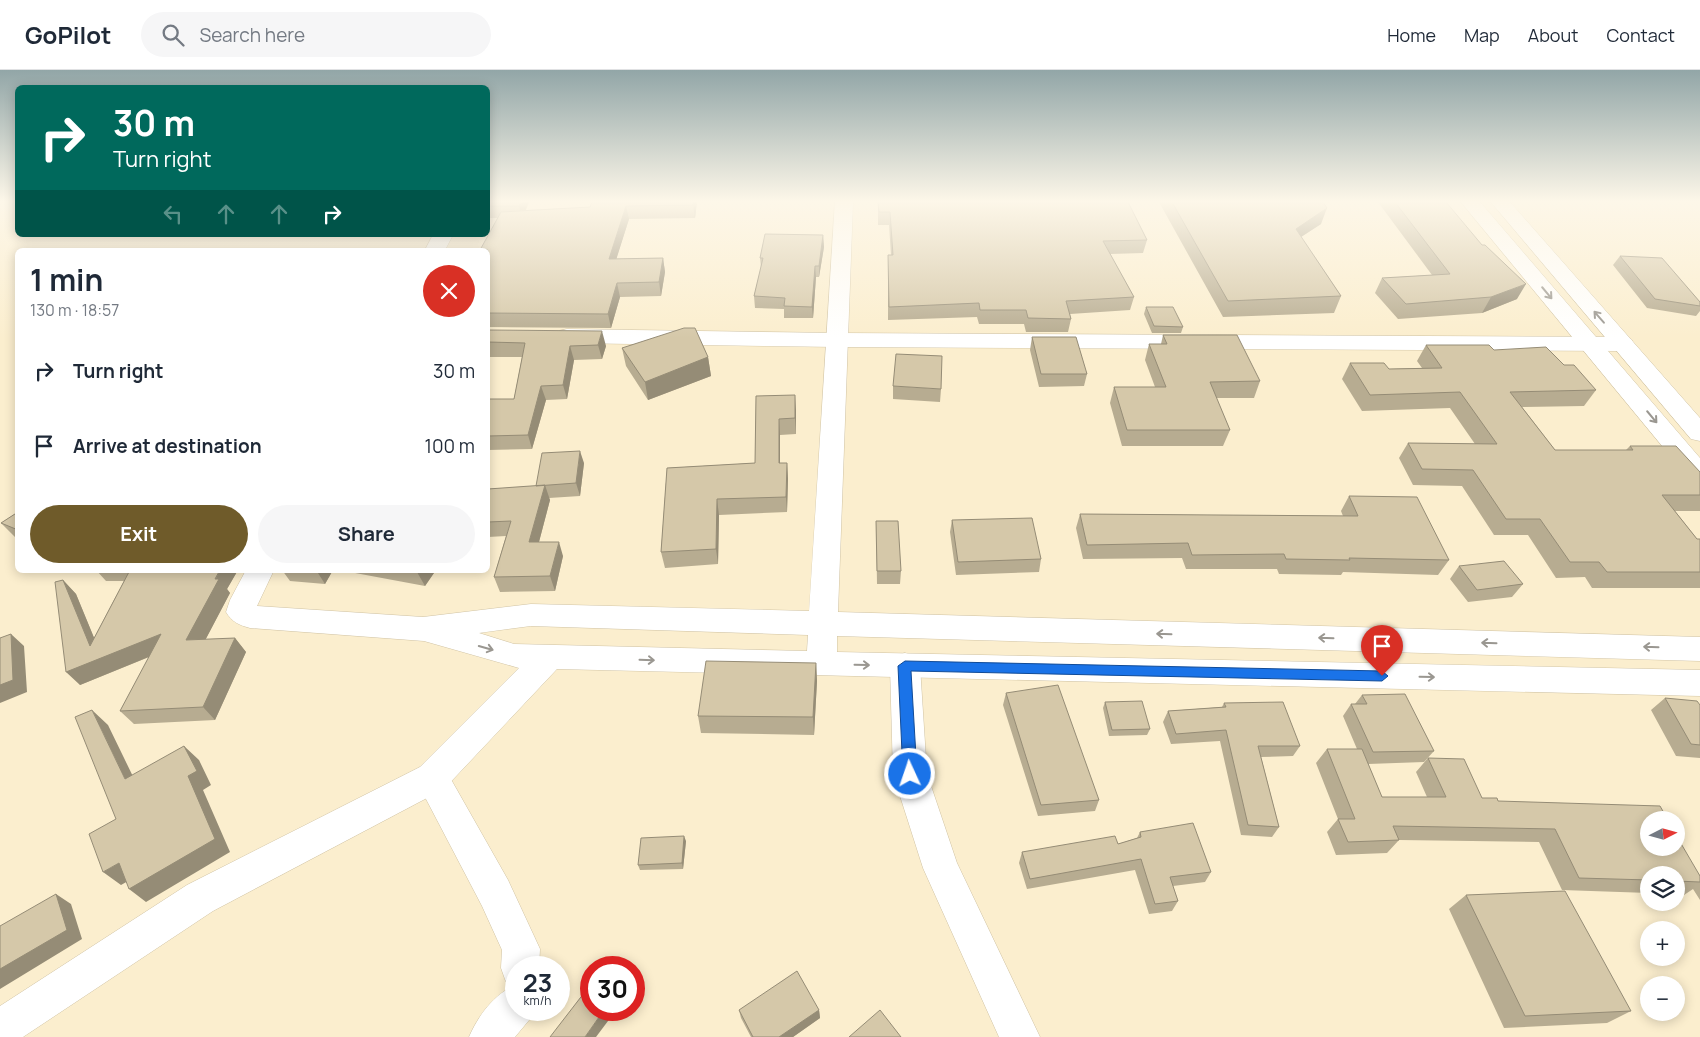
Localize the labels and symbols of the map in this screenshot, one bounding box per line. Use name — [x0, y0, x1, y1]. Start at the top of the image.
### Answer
one-way arrow — [1541, 287, 1553, 300]
one-way arrow — [1594, 311, 1605, 324]
one-way arrow — [1646, 411, 1657, 424]
pin — [1361, 625, 1403, 676]
one-way arrow — [1156, 629, 1172, 639]
one-way arrow — [1319, 634, 1335, 643]
one-way arrow — [1481, 638, 1498, 648]
one-way arrow — [478, 643, 494, 653]
one-way arrow — [1644, 643, 1660, 652]
one-way arrow — [639, 655, 655, 664]
one-way arrow — [854, 660, 870, 670]
one-way arrow — [1418, 672, 1435, 682]
position arrow — [883, 747, 935, 799]
north arrow — [1640, 811, 1685, 856]
speed limit sign: 30 — [580, 956, 645, 1021]

